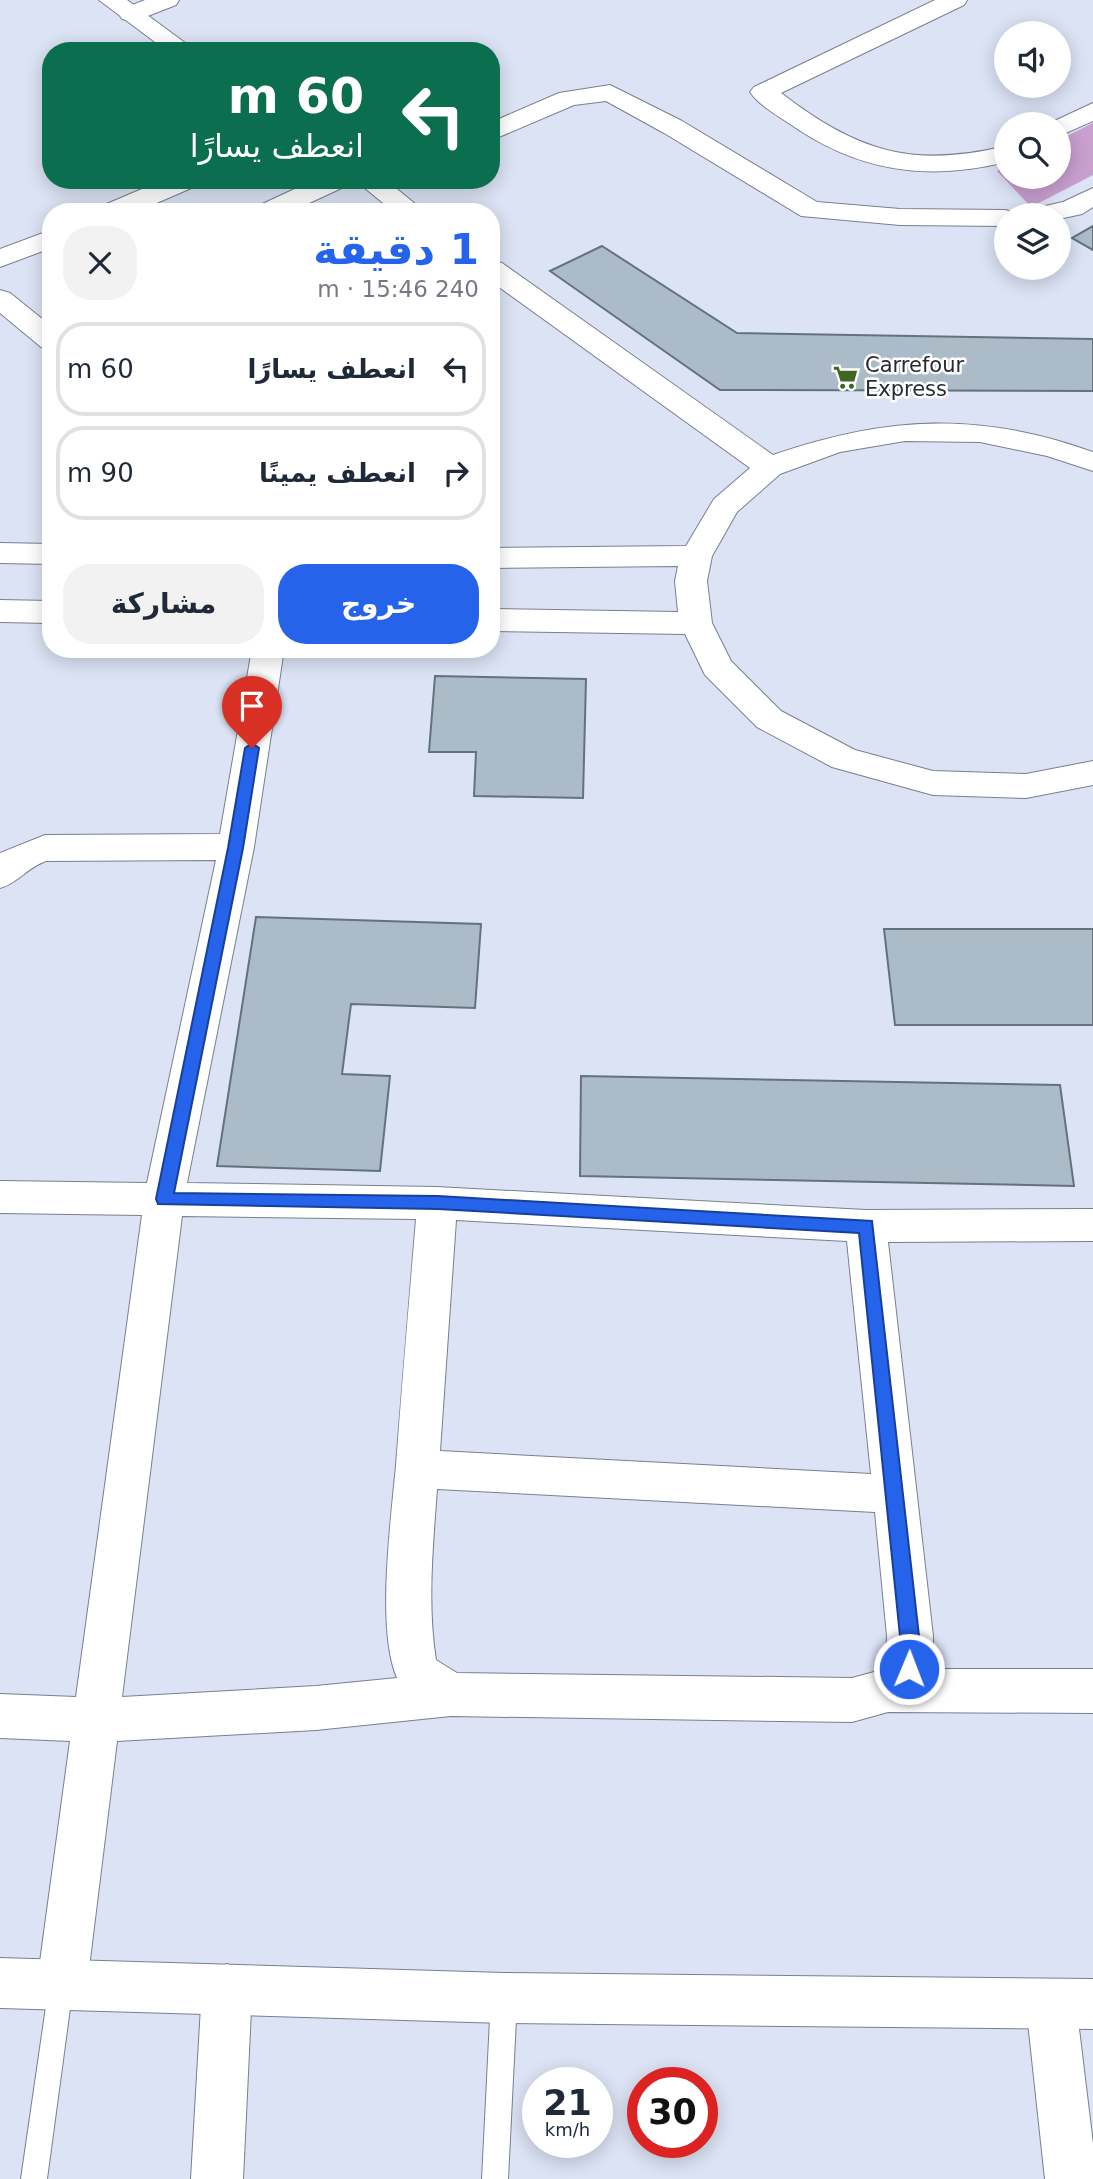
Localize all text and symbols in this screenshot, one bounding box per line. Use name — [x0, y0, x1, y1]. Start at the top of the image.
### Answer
map controls — [994, 21, 1071, 280]
button: sound — [994, 21, 1071, 98]
text: 60 m — [228, 68, 364, 125]
icon: left — [388, 70, 479, 161]
button: search — [994, 112, 1071, 189]
text: انعطف يسارًا — [190, 127, 364, 165]
button: layers — [994, 203, 1071, 280]
text: 1 دقيقة — [313, 225, 479, 274]
button: close — [63, 226, 137, 300]
text: 240 m · 15:46 — [317, 276, 479, 302]
icon: left — [437, 350, 475, 388]
place label: Carrefour Express — [865, 353, 964, 401]
text: 60 m — [67, 354, 134, 384]
text: انعطف يسارًا — [247, 354, 416, 384]
supermarket icon: Carrefour Express — [831, 363, 859, 391]
icon: right — [437, 454, 475, 492]
text: 90 m — [67, 458, 134, 488]
text: انعطف يمينًا — [259, 458, 416, 488]
button: مشاركة — [63, 564, 264, 644]
button: خروج — [278, 564, 479, 644]
pin — [222, 676, 282, 748]
icon: arrive — [233, 687, 271, 725]
position arrow — [872, 1632, 946, 1706]
speed limit sign: 30 — [627, 2067, 718, 2158]
text: 21 — [543, 2083, 592, 2123]
text: km/h — [545, 2119, 590, 2140]

